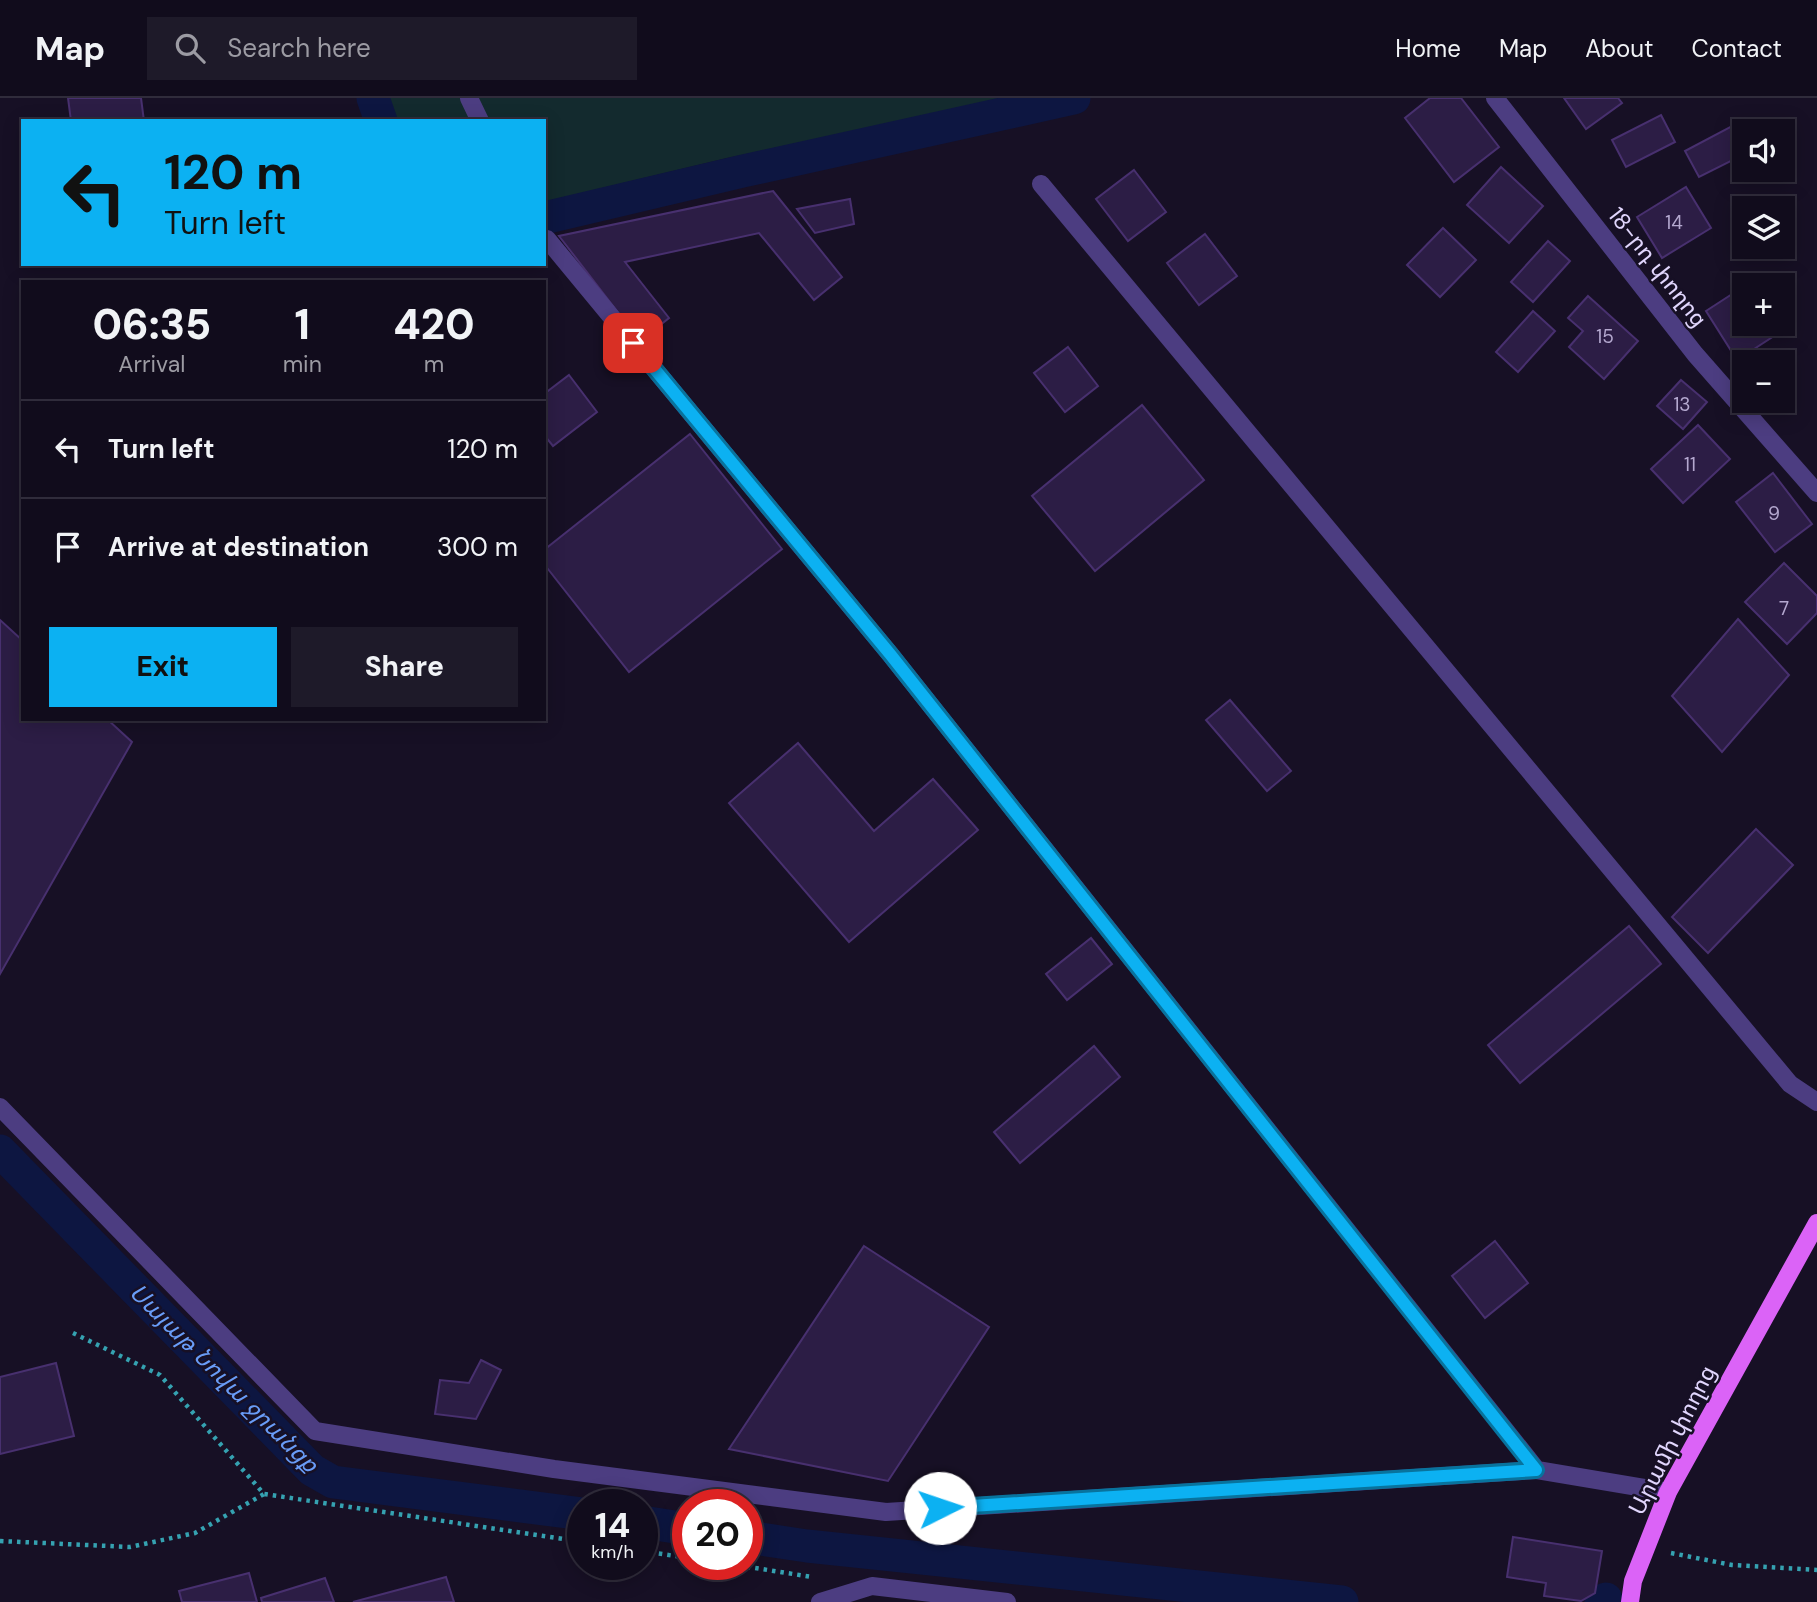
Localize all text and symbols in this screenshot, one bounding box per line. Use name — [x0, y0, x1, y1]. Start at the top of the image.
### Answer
search box — [147, 17, 637, 80]
text: Map — [35, 27, 105, 70]
icon: search — [171, 29, 209, 67]
text: Search here — [227, 31, 371, 65]
text: Home — [1395, 33, 1461, 64]
text: Map — [1499, 33, 1547, 64]
text: About — [1585, 33, 1654, 64]
text: Contact — [1692, 33, 1782, 64]
map controls — [1732, 119, 1795, 413]
button: sound — [1732, 119, 1795, 182]
text: 120 m — [164, 140, 302, 204]
icon: left — [49, 147, 140, 238]
button: layers — [1732, 196, 1795, 259]
street label: 18-րդ փողոց — [1602, 201, 1714, 333]
text: Turn left — [164, 202, 286, 244]
house number: 14 — [1665, 210, 1683, 235]
button: + — [1732, 273, 1795, 336]
text: 06:35 — [92, 297, 211, 352]
text: 1 — [294, 297, 310, 352]
text: 420 — [393, 297, 475, 352]
pin — [603, 313, 663, 373]
icon: arrive — [614, 324, 652, 362]
house number: 15 — [1596, 324, 1614, 349]
text: Arrival — [118, 349, 185, 379]
text: min — [283, 349, 322, 379]
text: m — [424, 349, 444, 379]
button: − — [1732, 350, 1795, 413]
house number: 13 — [1673, 392, 1691, 417]
icon: left — [49, 430, 87, 468]
text: Turn left — [108, 432, 215, 466]
text: 120 m — [447, 432, 518, 466]
house number: 11 — [1684, 452, 1696, 477]
house number: 9 — [1768, 501, 1780, 526]
icon: arrive — [49, 528, 87, 566]
text: Arrive at destination — [108, 530, 369, 564]
text: 300 m — [437, 530, 518, 564]
house number: 7 — [1779, 596, 1789, 621]
button: Exit — [49, 627, 277, 707]
button: Share — [291, 627, 518, 707]
water label: Սայաթ Նովա ջրանցք — [123, 1276, 327, 1480]
street label: Արամի փողոց — [1621, 1360, 1723, 1520]
position arrow — [903, 1471, 977, 1545]
speed limit sign: 20 — [672, 1489, 763, 1580]
text: 14 — [595, 1502, 630, 1548]
text: km/h — [591, 1540, 634, 1564]

